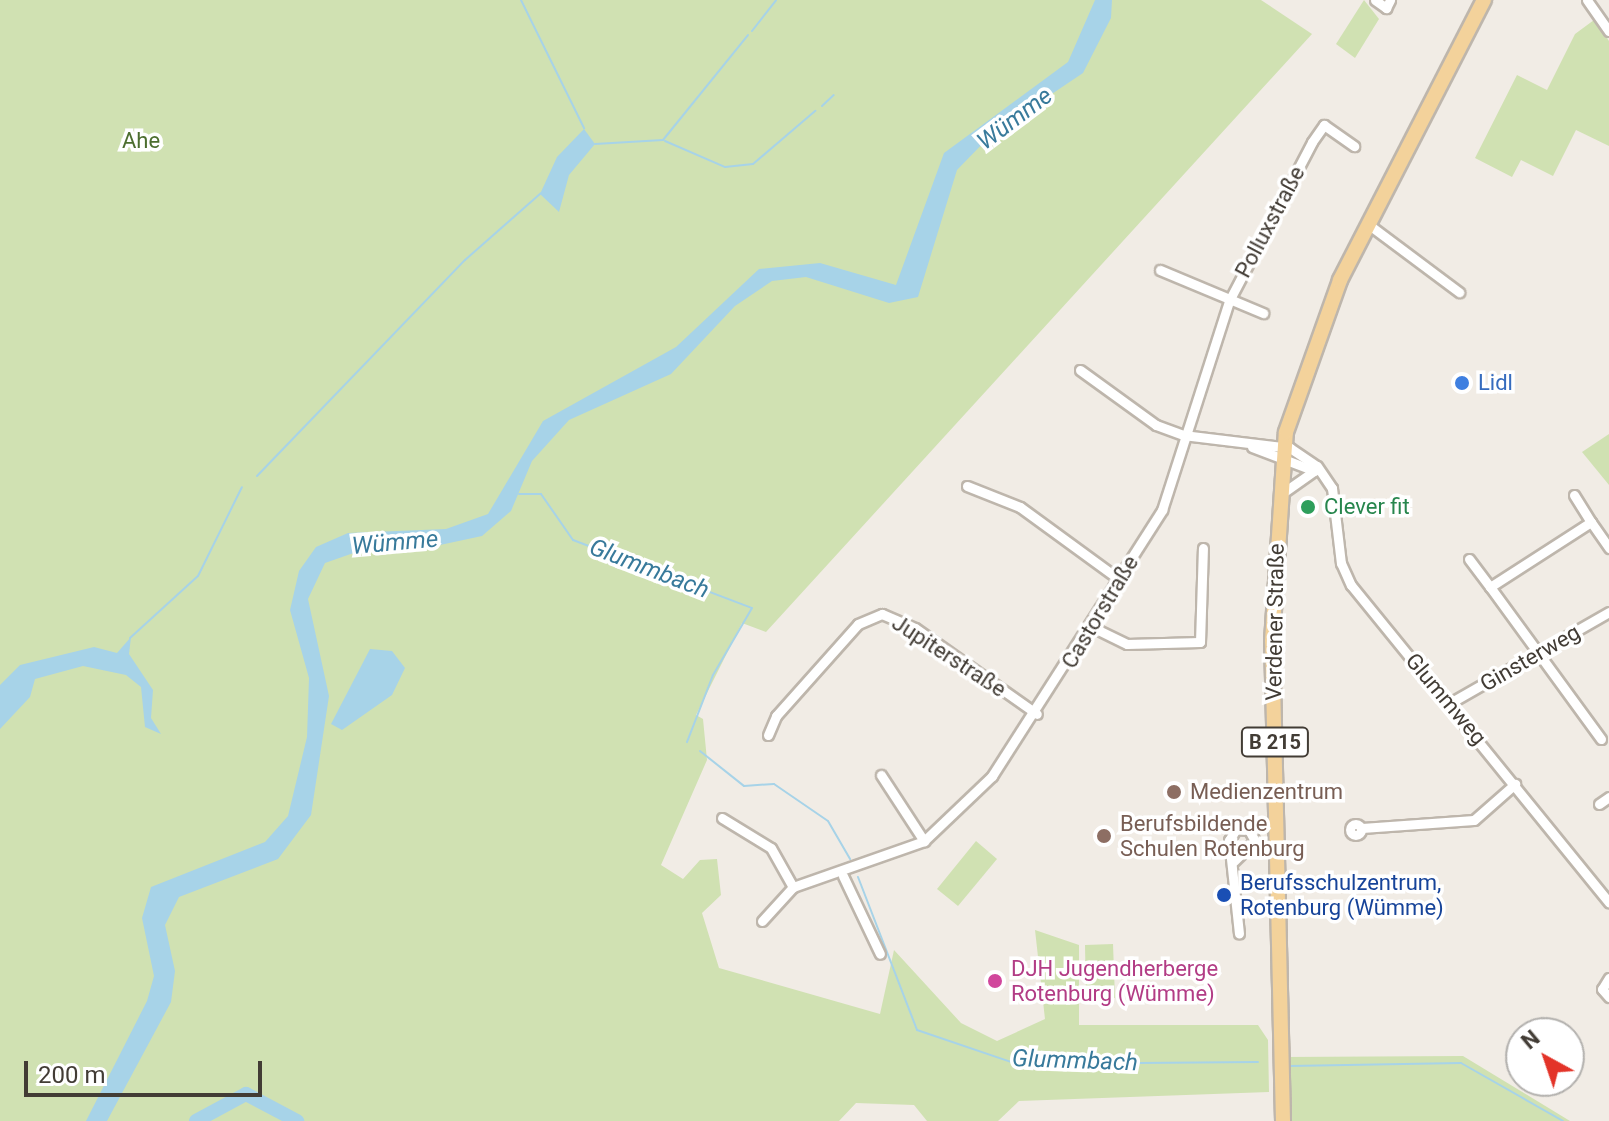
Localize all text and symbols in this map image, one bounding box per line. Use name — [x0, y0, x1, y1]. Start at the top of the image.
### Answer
water label: Wümme — [972, 81, 1058, 157]
park label: Ahe — [122, 128, 160, 154]
street label: Polluxstraße — [1230, 162, 1310, 282]
place label: Lidl — [1478, 370, 1513, 396]
marker: Lidl — [1453, 374, 1471, 392]
place label: Clever fit — [1324, 494, 1410, 520]
marker: Clever fit — [1299, 498, 1317, 516]
water label: Wümme — [351, 525, 439, 561]
water label: Glummbach — [585, 533, 713, 605]
street label: Verdener Straße — [1260, 543, 1290, 701]
street label: Castorstraße — [1056, 551, 1144, 673]
street label: Jupiterstraße — [887, 609, 1011, 703]
street label: Ginsterweg — [1475, 619, 1585, 697]
street label: Glummweg — [1400, 648, 1492, 750]
road number: B 215 — [1239, 726, 1311, 758]
place label: Medienzentrum — [1190, 779, 1343, 805]
marker: Medienzentrum — [1165, 783, 1183, 801]
place label: Berufsbildende Schulen Rotenburg — [1120, 810, 1305, 862]
marker: Berufsbildende Schulen Rotenburg — [1095, 827, 1113, 845]
place label: Berufsschulzentrum, Rotenburg (Wümme) — [1240, 869, 1444, 920]
marker: Berufsschulzentrum, Rotenburg (Wümme) — [1215, 886, 1233, 904]
place label: DJH Jugendherberge Rotenburg (Wümme) — [1011, 955, 1218, 1006]
marker: DJH Jugendherberge Rotenburg (Wümme) — [986, 972, 1004, 990]
north arrow — [1505, 1017, 1585, 1097]
text: N — [1517, 1025, 1545, 1054]
water label: Glummbach — [1012, 1044, 1138, 1078]
scale bar — [28, 1045, 266, 1095]
text: 200 m — [38, 1061, 105, 1089]

